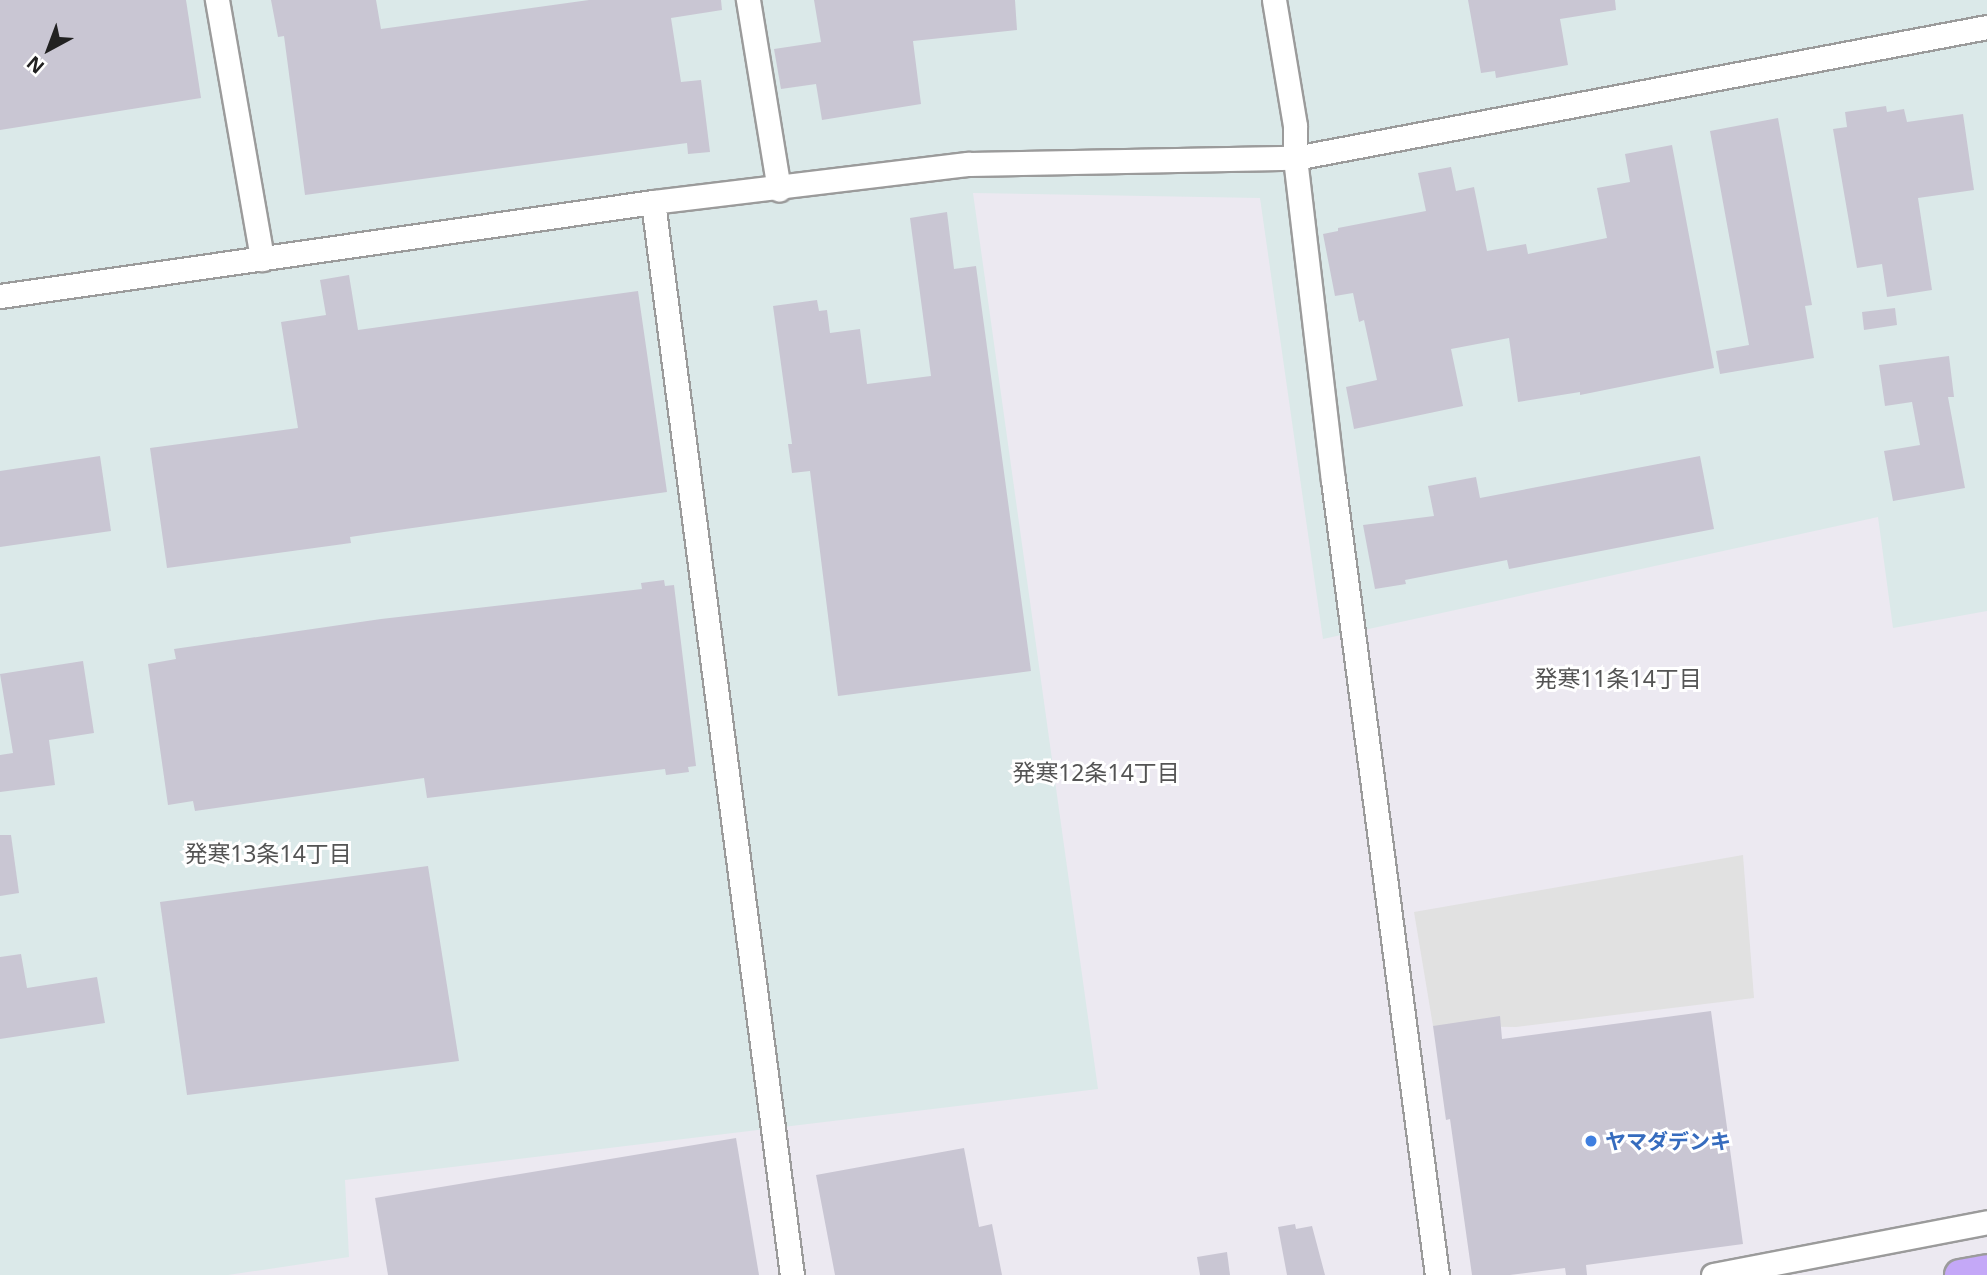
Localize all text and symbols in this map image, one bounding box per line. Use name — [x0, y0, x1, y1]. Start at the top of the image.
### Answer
north arrow — [14, 14, 84, 84]
text: N — [21, 50, 50, 80]
district label: 発寒11条14丁目 — [1534, 664, 1702, 692]
district label: 発寒12条14丁目 — [1012, 758, 1180, 786]
district label: 発寒13条14丁目 — [184, 839, 352, 867]
place label: ヤマダデンキ — [1605, 1128, 1731, 1154]
marker: ヤマダデンキ — [1583, 1133, 1599, 1149]

